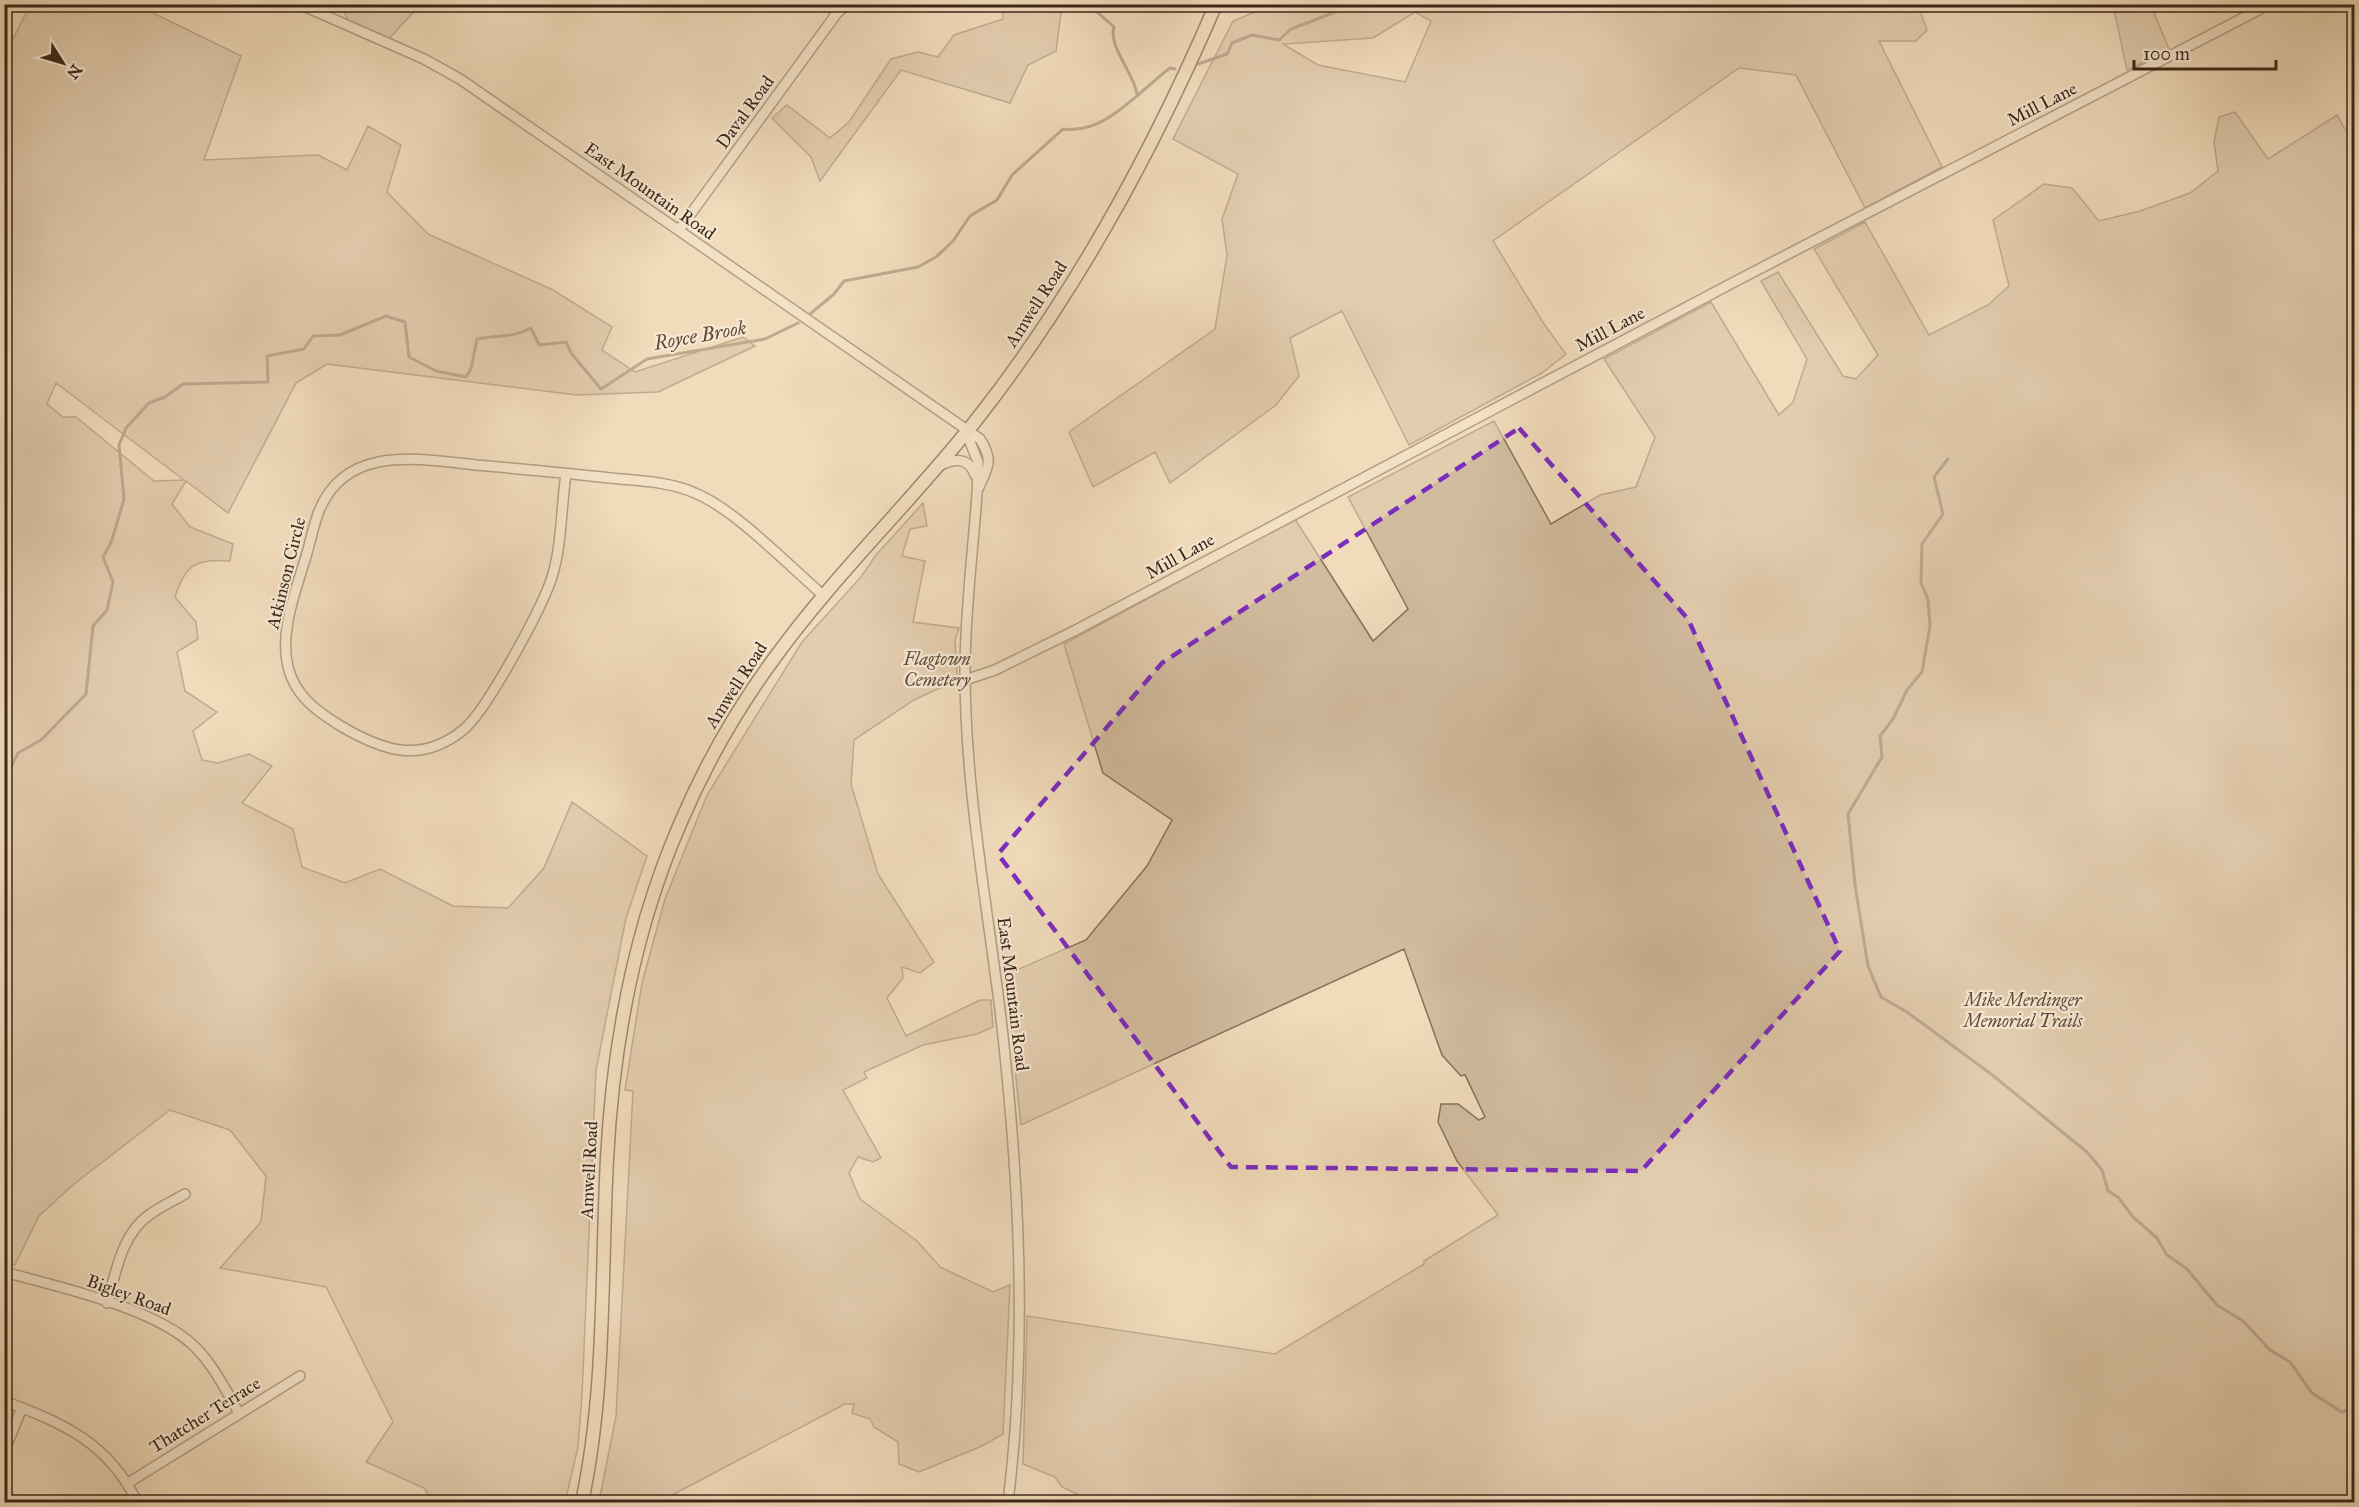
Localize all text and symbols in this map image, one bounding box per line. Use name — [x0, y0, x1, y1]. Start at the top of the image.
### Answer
north arrow — [33, 33, 93, 93]
scale bar — [2134, 33, 2276, 71]
text: 100 m — [2143, 43, 2190, 65]
text: N — [63, 61, 86, 83]
street label: Daval Road — [711, 71, 779, 153]
street label: Mill Lane — [2003, 77, 2081, 131]
street label: East Mountain Road — [580, 138, 720, 244]
street label: Amwell Road — [1000, 257, 1072, 352]
street label: Mill Lane — [1572, 302, 1648, 356]
water label: Royce Brook — [651, 315, 748, 355]
street label: Atkinson Circle — [261, 515, 311, 632]
street label: Mill Lane — [1142, 528, 1218, 584]
street label: Amwell Road — [700, 638, 772, 733]
park label: Flagtown Cemetery — [902, 648, 971, 691]
street label: East Mountain Road — [993, 916, 1033, 1072]
park label: Mike Merdinger Memorial Trails — [1961, 989, 2083, 1032]
street label: Amwell Road — [575, 1120, 603, 1221]
street label: Bigley Road — [84, 1270, 174, 1321]
street label: Thatcher Terrace — [146, 1372, 264, 1458]

